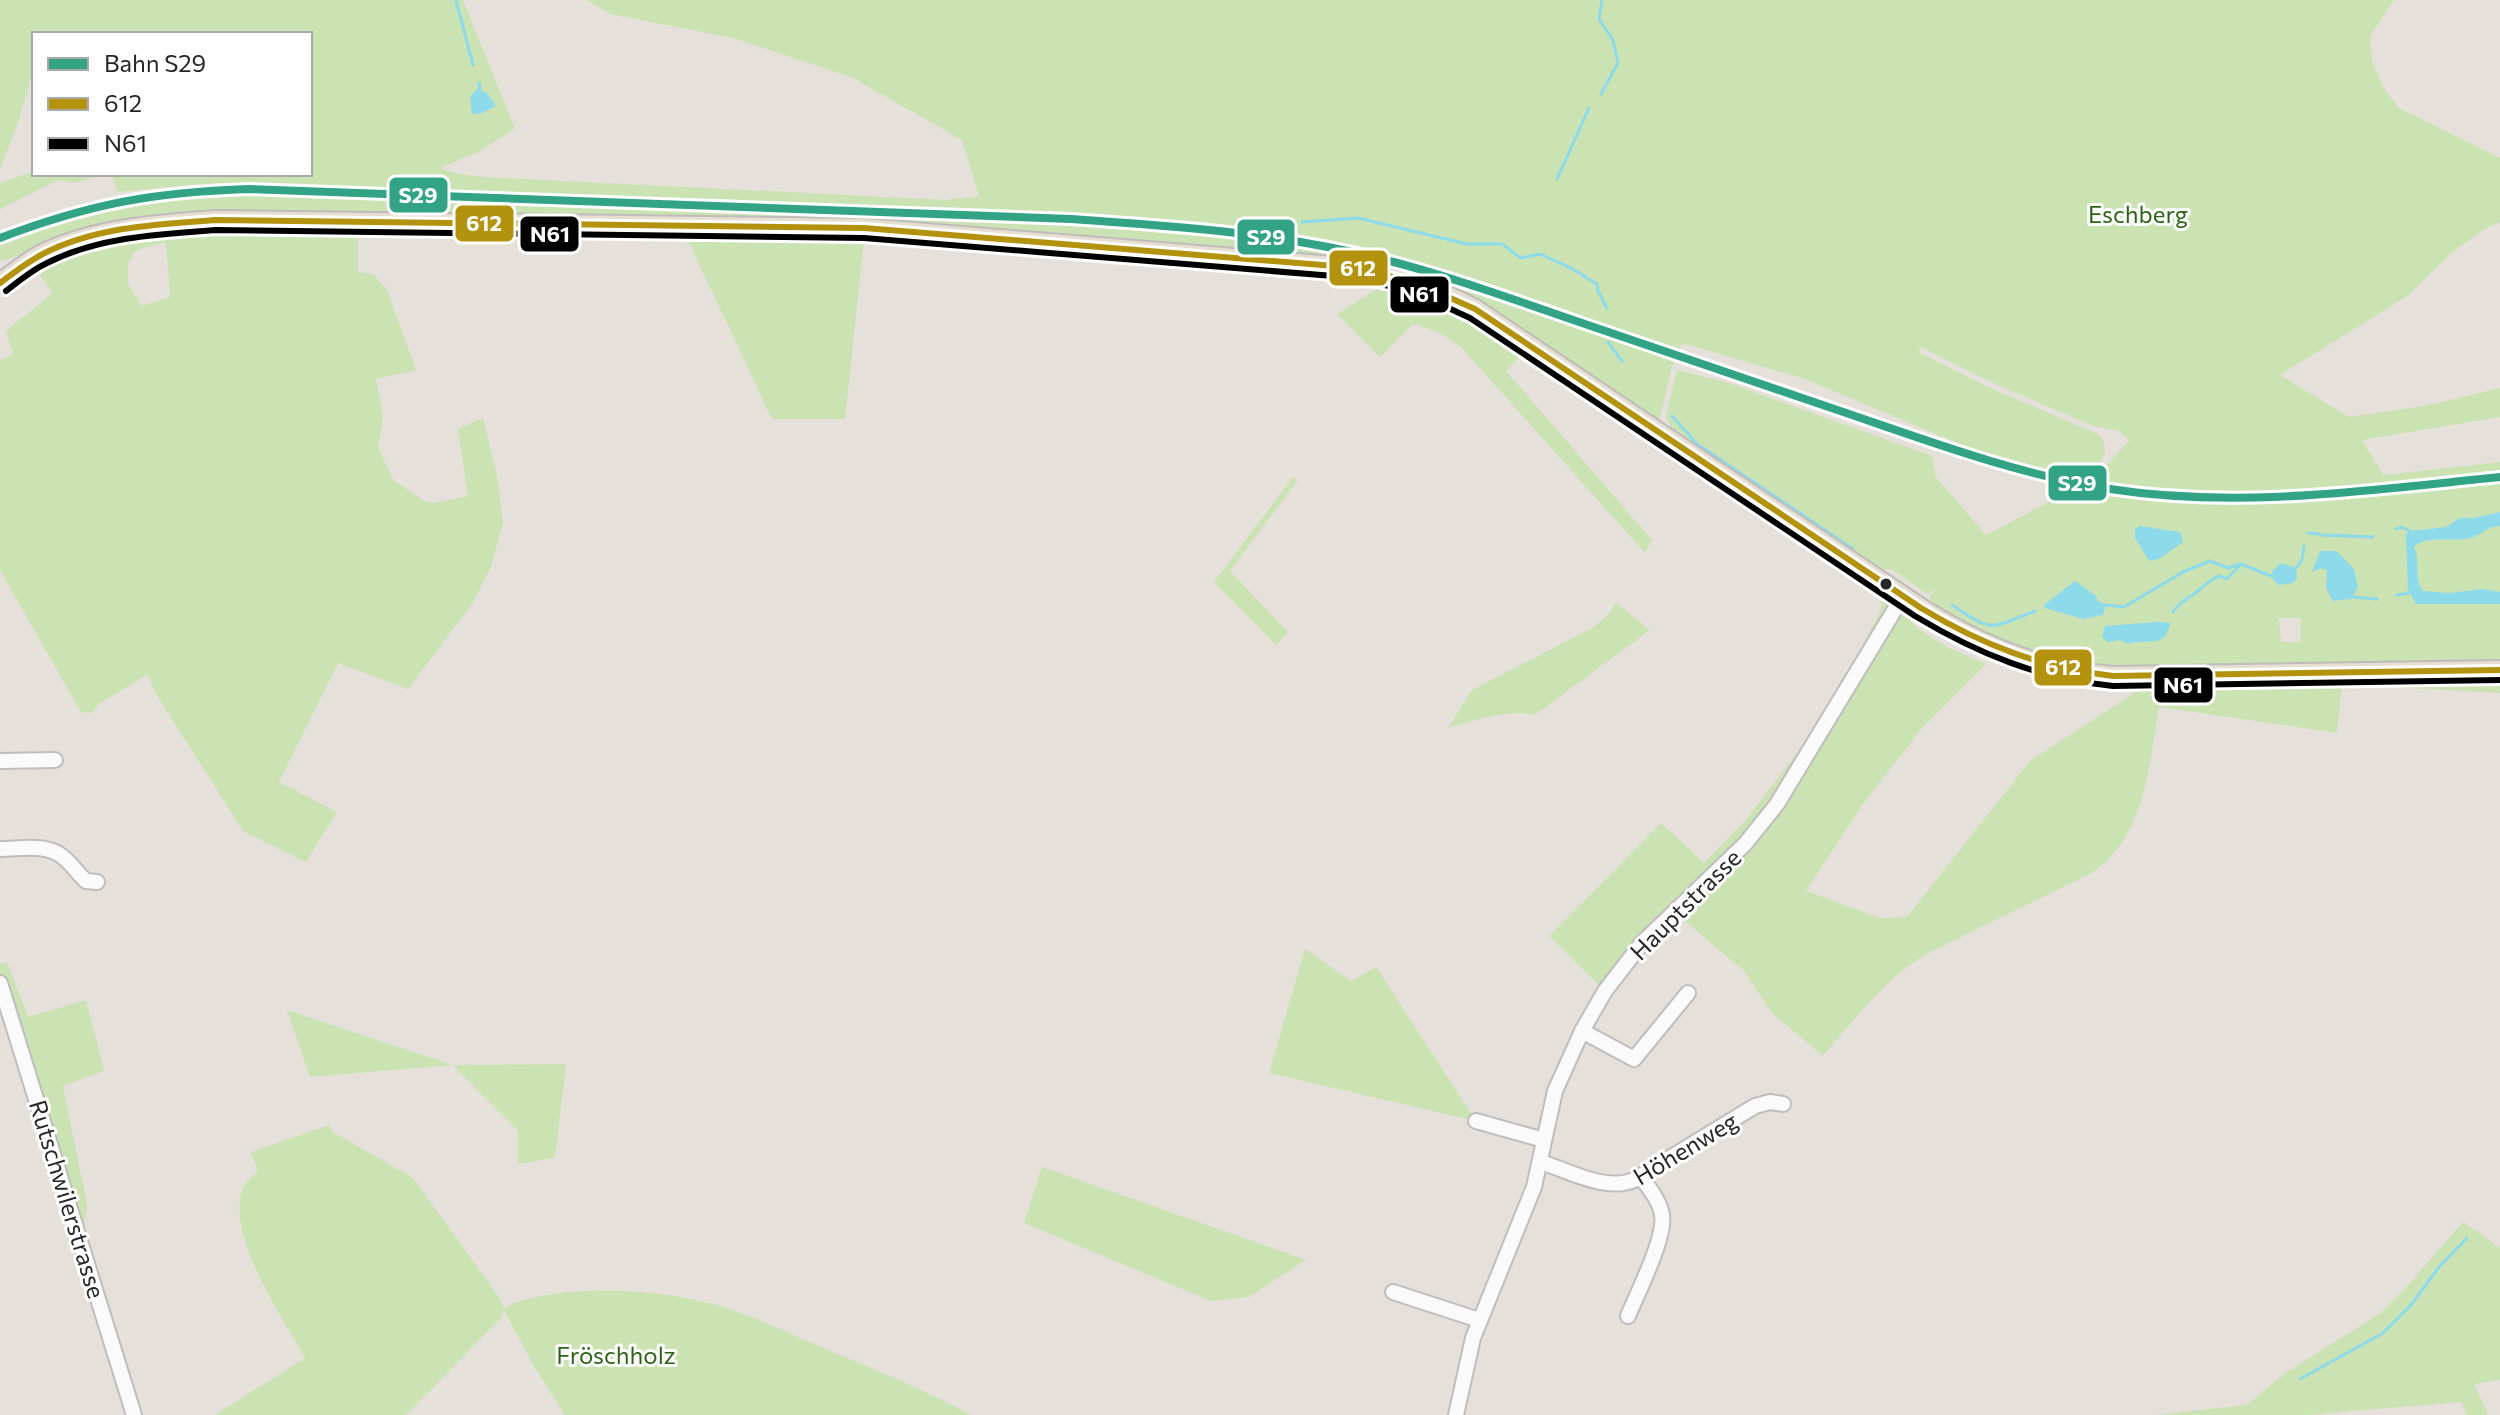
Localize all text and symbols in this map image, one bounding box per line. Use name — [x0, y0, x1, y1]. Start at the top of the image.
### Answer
legend — [32, 32, 312, 176]
text: Bahn S29 — [104, 48, 206, 77]
text: 612 — [104, 88, 142, 117]
text: N61 — [104, 128, 147, 157]
line badge: S29 — [388, 176, 449, 214]
text: S29 — [398, 181, 438, 208]
park label: Eschberg — [2088, 199, 2188, 228]
line badge: 612 — [454, 204, 515, 243]
text: 612 — [466, 209, 502, 236]
line badge: N61 — [519, 215, 580, 253]
line badge: S29 — [1236, 218, 1296, 256]
text: N61 — [530, 220, 570, 247]
text: S29 — [1246, 223, 1286, 250]
line badge: 612 — [1328, 249, 1389, 287]
text: 612 — [1340, 254, 1376, 281]
line badge: N61 — [1389, 275, 1450, 314]
text: N61 — [1399, 280, 1439, 307]
line badge: S29 — [2047, 464, 2108, 502]
text: S29 — [2057, 469, 2097, 496]
unlabelled marker — [1878, 576, 1894, 592]
line badge: 612 — [2033, 648, 2093, 687]
text: 612 — [2045, 653, 2081, 680]
line badge: N61 — [2153, 666, 2214, 704]
text: N61 — [2163, 671, 2203, 698]
street label: Hauptstrasse — [1624, 843, 1746, 965]
street label: Rutschwilerstrasse — [24, 1096, 112, 1302]
street label: Höhenweg — [1628, 1106, 1742, 1190]
park label: Fröschholz — [556, 1340, 676, 1369]

